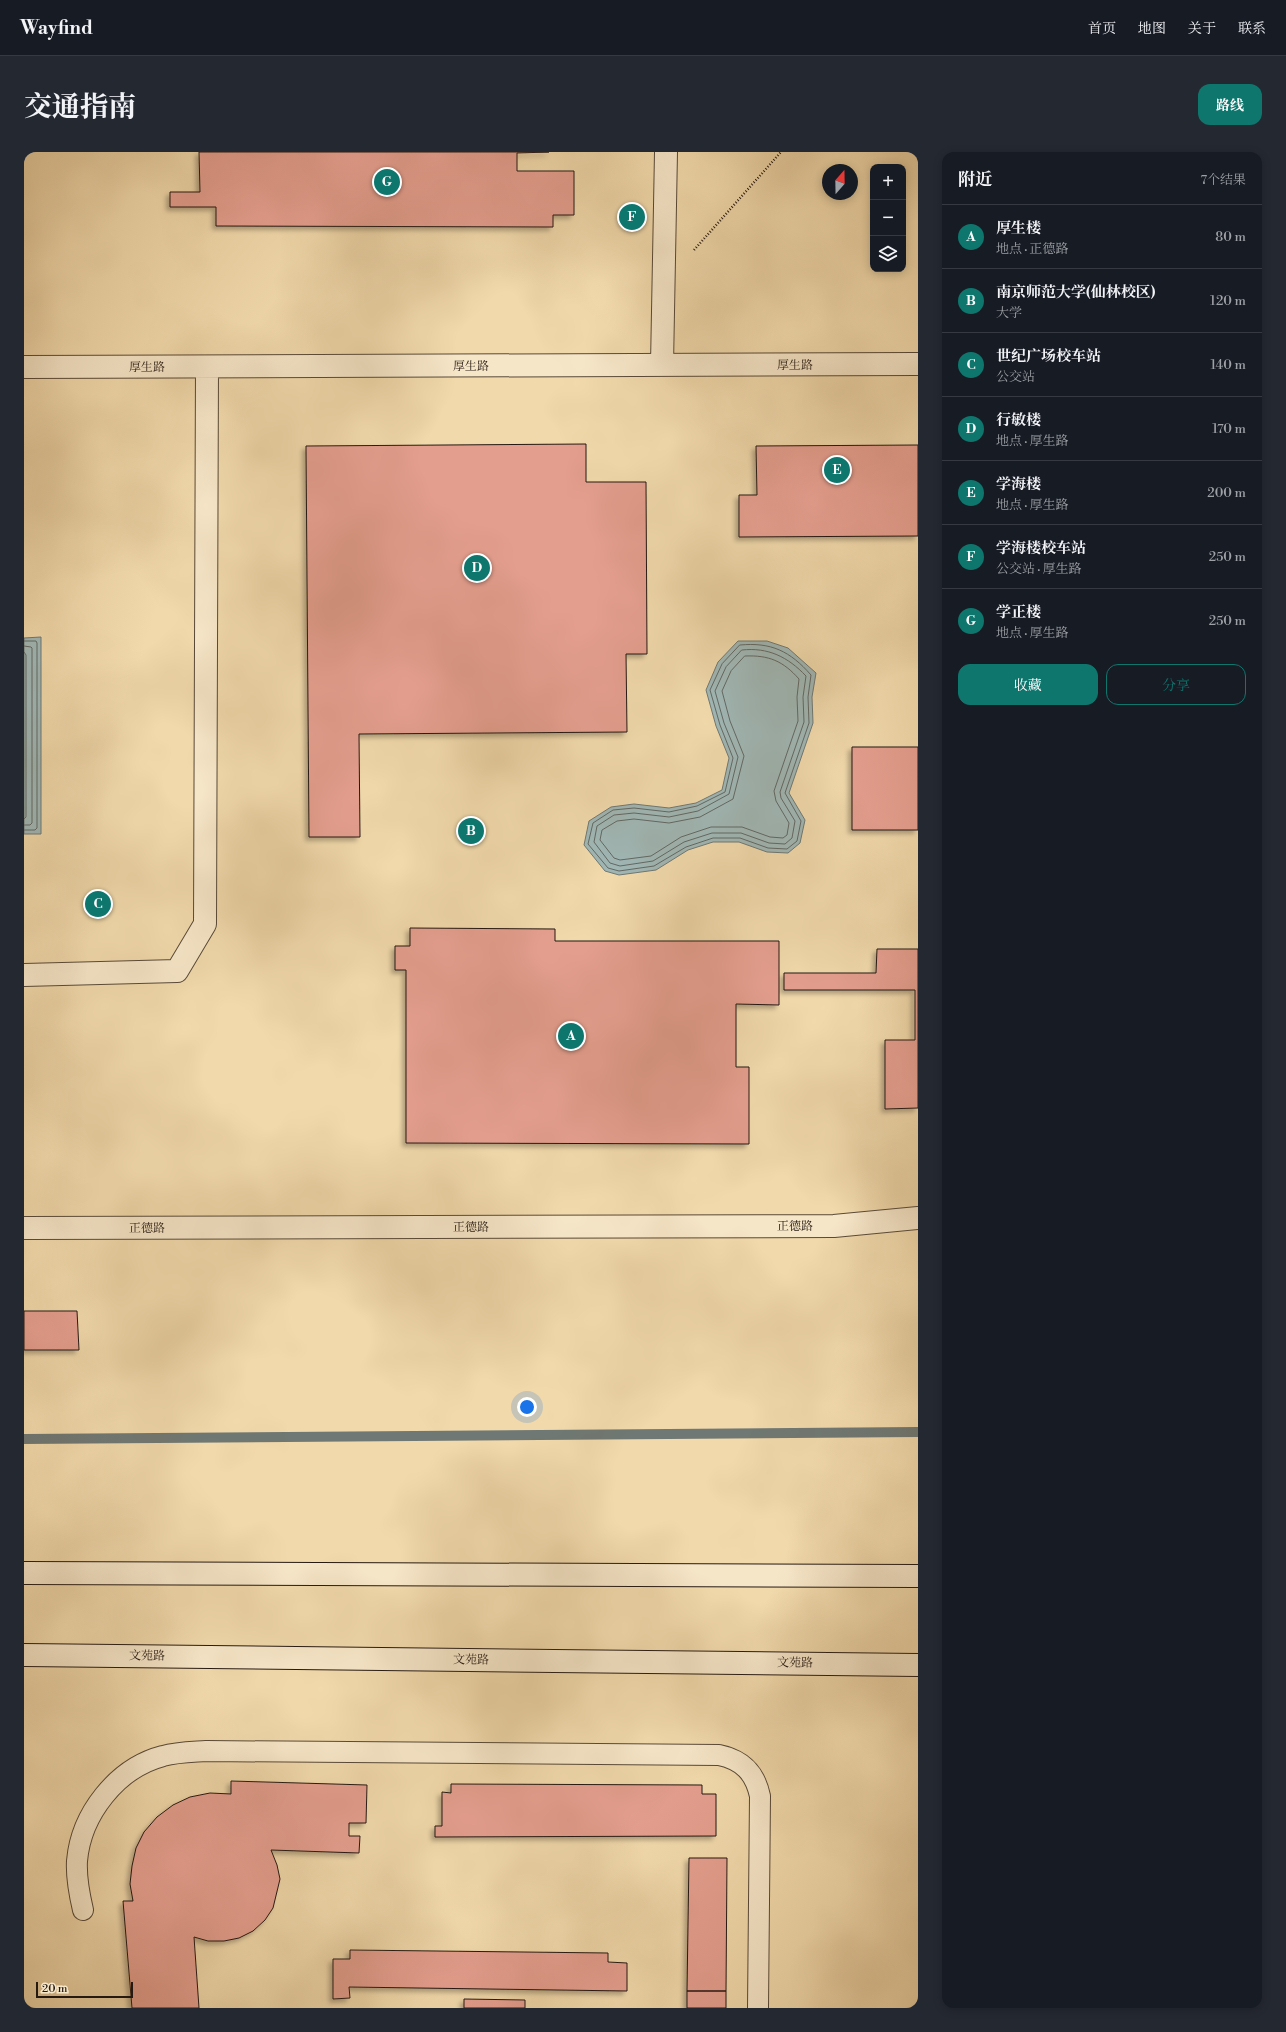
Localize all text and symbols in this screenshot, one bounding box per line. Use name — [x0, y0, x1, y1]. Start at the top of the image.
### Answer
text: Wayfind — [20, 16, 93, 40]
text: 首页 — [1088, 20, 1116, 38]
text: 地图 — [1138, 20, 1166, 38]
text: 关于 — [1188, 20, 1216, 38]
text: 联系 — [1238, 20, 1266, 38]
button: 路线 — [1198, 84, 1262, 125]
text: 交通指南 — [24, 90, 136, 125]
north arrow — [822, 164, 858, 200]
map controls — [870, 164, 906, 272]
button: + — [870, 164, 906, 200]
pin: G — [374, 167, 400, 197]
text: 附近 — [958, 169, 992, 191]
text: 7个结果 — [1200, 172, 1246, 188]
button: − — [870, 200, 906, 236]
pin: F — [619, 202, 645, 232]
text: 厚生楼 — [996, 219, 1041, 238]
text: A — [966, 229, 976, 245]
text: 80 m — [1215, 229, 1246, 245]
button: layers — [870, 236, 906, 272]
text: 地点 · 正德路 — [996, 241, 1069, 257]
text: 南京师范大学(仙林校区) — [996, 283, 1155, 302]
text: B — [966, 293, 976, 309]
text: 120 m — [1210, 293, 1246, 309]
text: 大学 — [996, 305, 1022, 321]
text: 世纪广场校车站 — [996, 347, 1101, 366]
text: C — [966, 357, 976, 373]
text: 140 m — [1210, 357, 1246, 373]
street label: 厚生路 — [777, 358, 813, 373]
street label: 厚生路 — [453, 359, 489, 374]
street label: 厚生路 — [129, 360, 165, 375]
text: 公交站 — [996, 369, 1035, 385]
text: 行敏楼 — [996, 411, 1041, 430]
text: D — [966, 421, 976, 437]
text: 170 m — [1212, 421, 1246, 437]
text: 地点 · 厚生路 — [996, 433, 1069, 449]
pin: E — [824, 455, 850, 485]
text: 学海楼 — [996, 475, 1041, 494]
text: E — [966, 485, 976, 501]
text: 200 m — [1207, 485, 1246, 501]
text: 地点 · 厚生路 — [996, 497, 1069, 513]
text: 学海楼校车站 — [996, 539, 1086, 558]
text: F — [966, 549, 976, 565]
text: 250 m — [1209, 549, 1246, 565]
pin: D — [464, 553, 490, 583]
text: 公交站 · 厚生路 — [996, 561, 1082, 577]
text: 学正楼 — [996, 603, 1041, 622]
text: G — [966, 613, 976, 629]
text: 250 m — [1209, 613, 1246, 629]
text: 地点 · 厚生路 — [996, 625, 1069, 641]
button: 收藏 — [958, 664, 1098, 705]
button: 分享 — [1106, 664, 1246, 705]
pin: B — [458, 816, 484, 846]
pin: C — [85, 889, 111, 919]
pin: A — [558, 1021, 584, 1051]
street label: 正德路 — [777, 1219, 813, 1234]
street label: 正德路 — [453, 1220, 489, 1235]
street label: 正德路 — [129, 1221, 165, 1236]
your location — [517, 1397, 537, 1417]
street label: 文苑路 — [129, 1648, 165, 1664]
street label: 文苑路 — [453, 1652, 489, 1668]
street label: 文苑路 — [777, 1655, 813, 1671]
scale bar — [36, 1980, 133, 1999]
text: 20 m — [42, 1982, 67, 1996]

